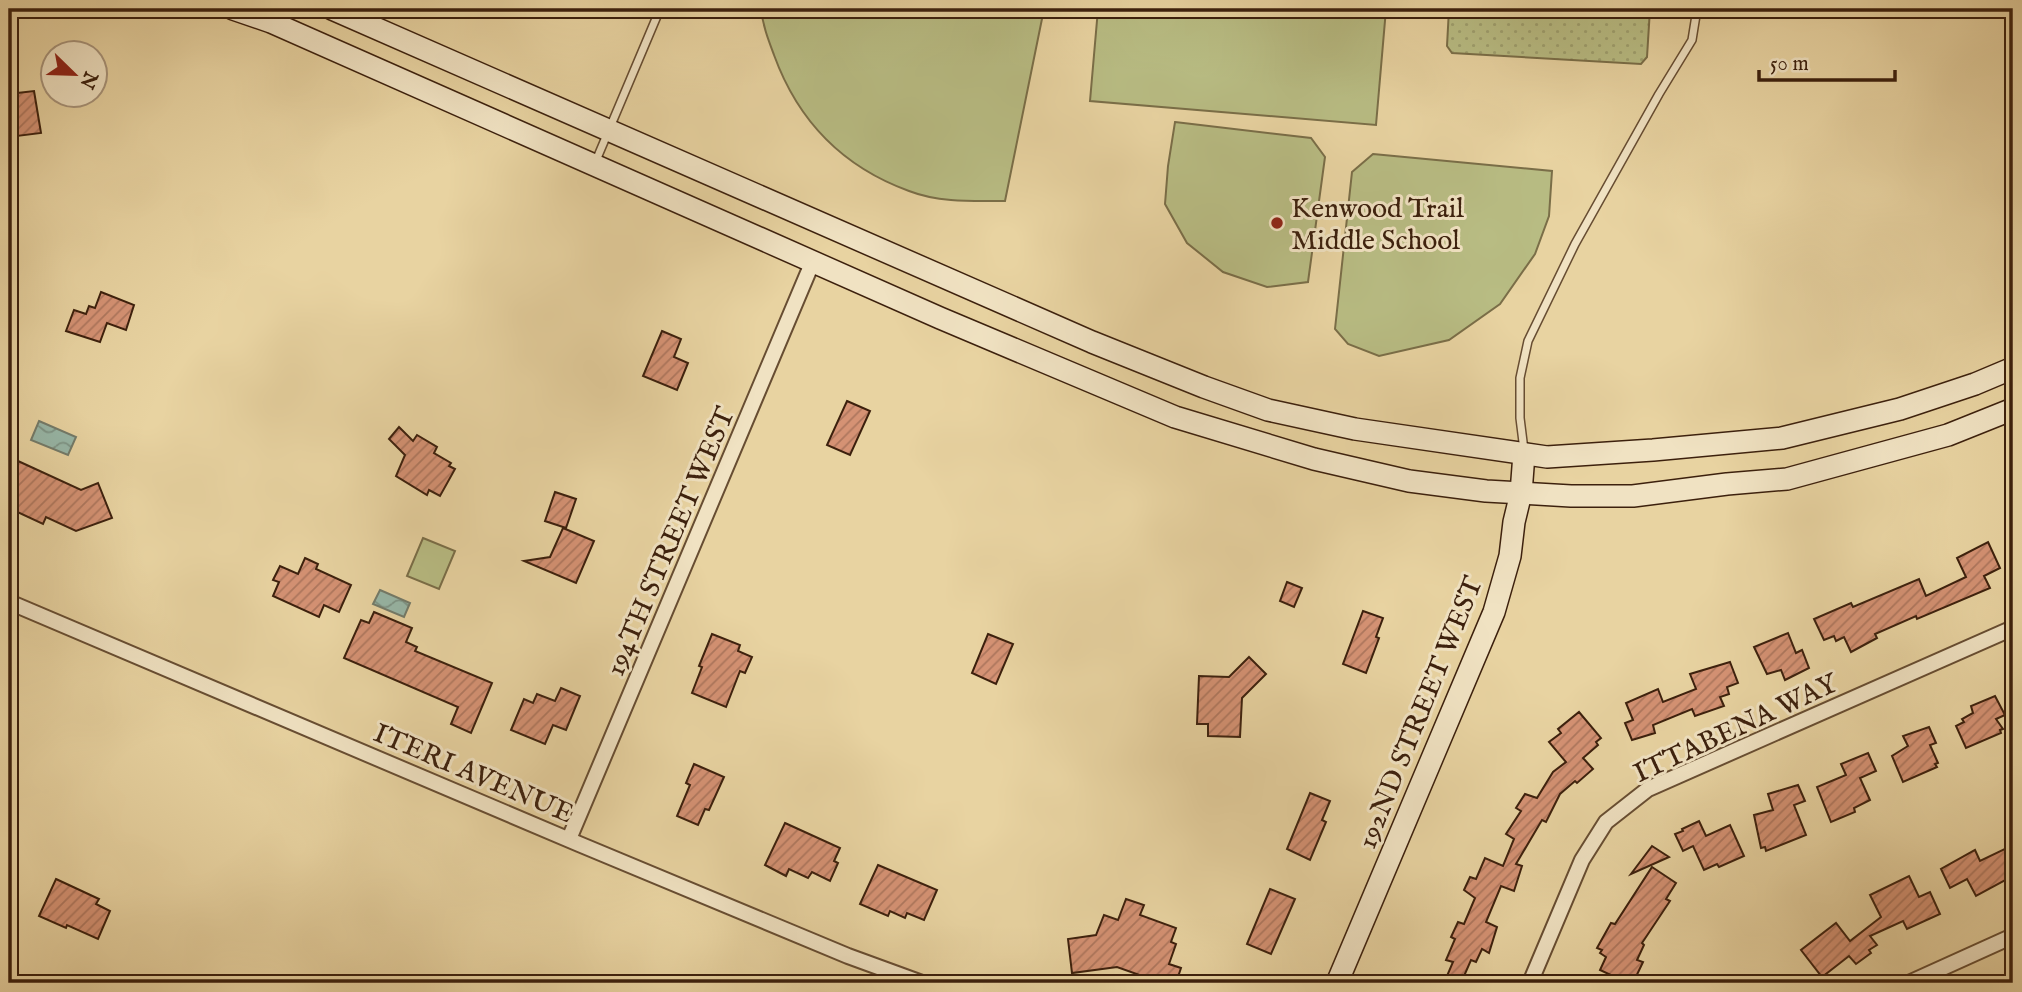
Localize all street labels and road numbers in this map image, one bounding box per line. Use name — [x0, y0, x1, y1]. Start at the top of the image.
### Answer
street label: 194TH STREET WEST — [599, 402, 744, 682]
street label: 192ND STREET WEST — [1351, 571, 1492, 854]
street label: ITTABENA WAY — [1628, 666, 1845, 792]
street label: ITERI AVENUE — [368, 716, 578, 832]

